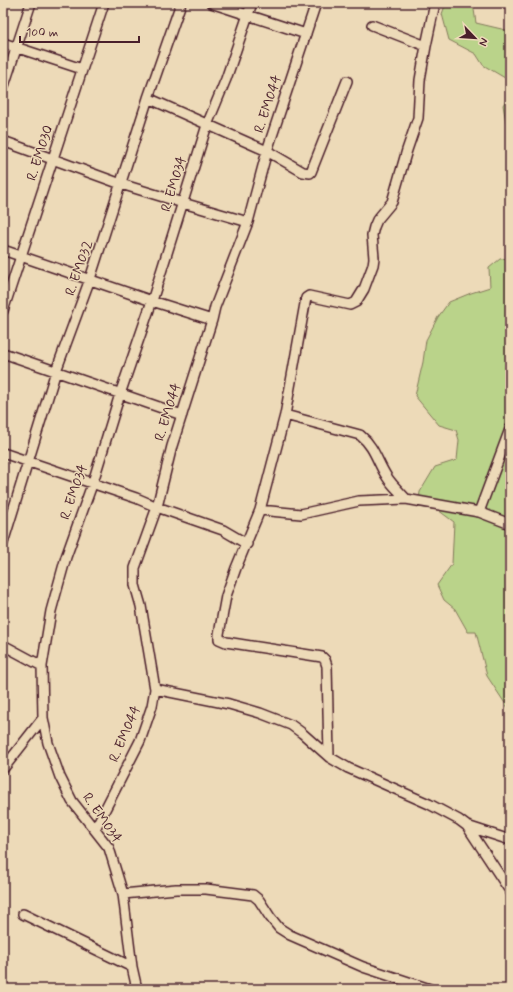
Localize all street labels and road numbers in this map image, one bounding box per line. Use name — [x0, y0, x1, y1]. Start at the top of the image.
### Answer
street label: R. EM044 — [250, 73, 286, 135]
street label: R. EM030 — [23, 123, 57, 183]
street label: R. EM034 — [157, 154, 191, 214]
street label: R. EM032 — [61, 238, 97, 298]
street label: R. EM044 — [151, 381, 185, 443]
street label: R. EM034 — [56, 462, 92, 522]
street label: R. EM044 — [105, 703, 145, 765]
street label: R. EM034 — [78, 789, 126, 847]

